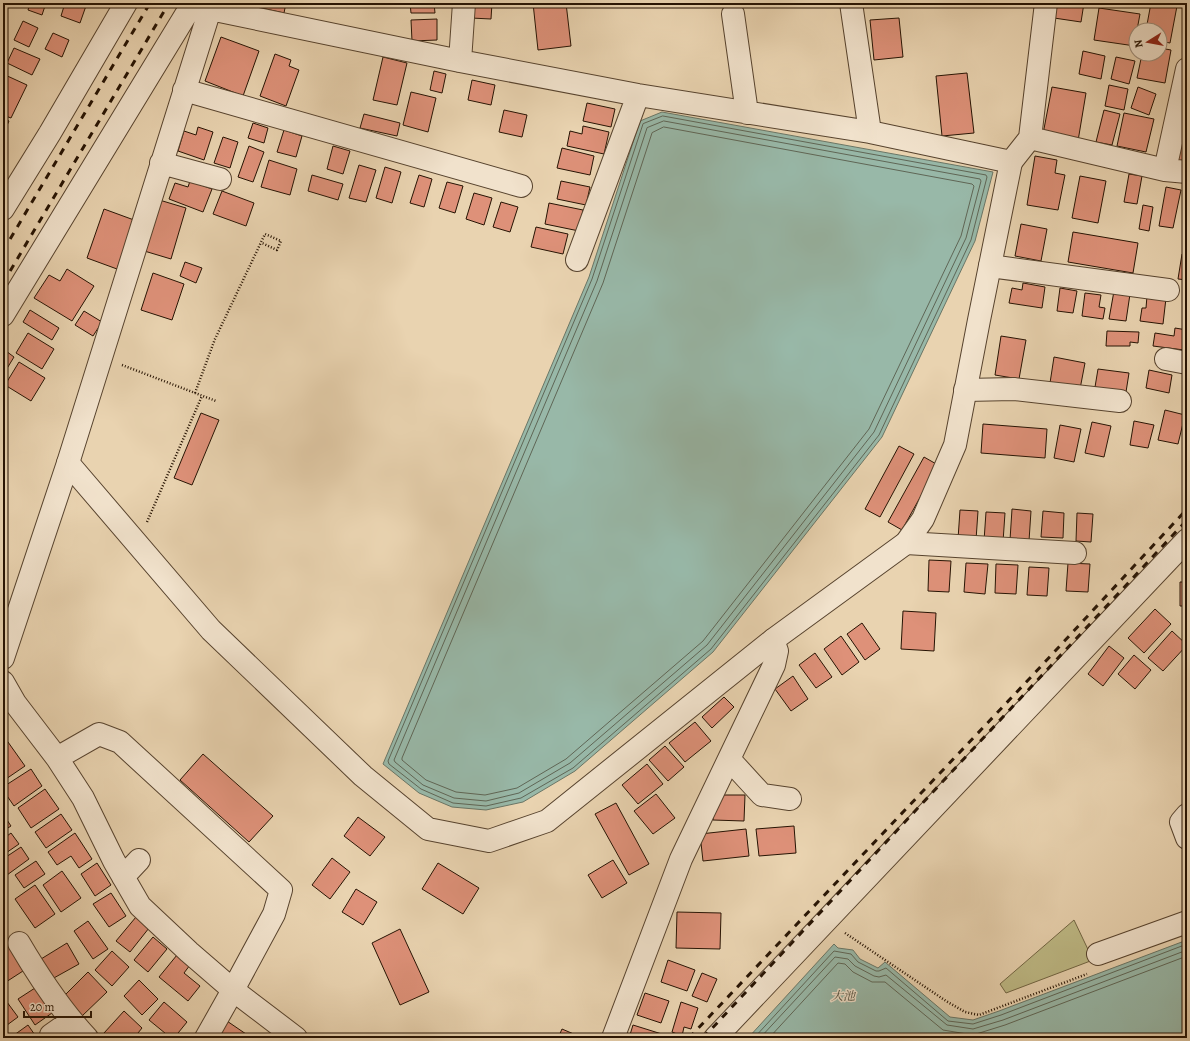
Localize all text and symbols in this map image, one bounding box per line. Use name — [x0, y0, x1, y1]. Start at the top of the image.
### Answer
north arrow — [1128, 22, 1168, 62]
text: N — [1131, 38, 1147, 49]
water label: 大池 — [831, 988, 857, 1004]
scale bar — [24, 993, 91, 1019]
text: 20 m — [30, 999, 54, 1015]

